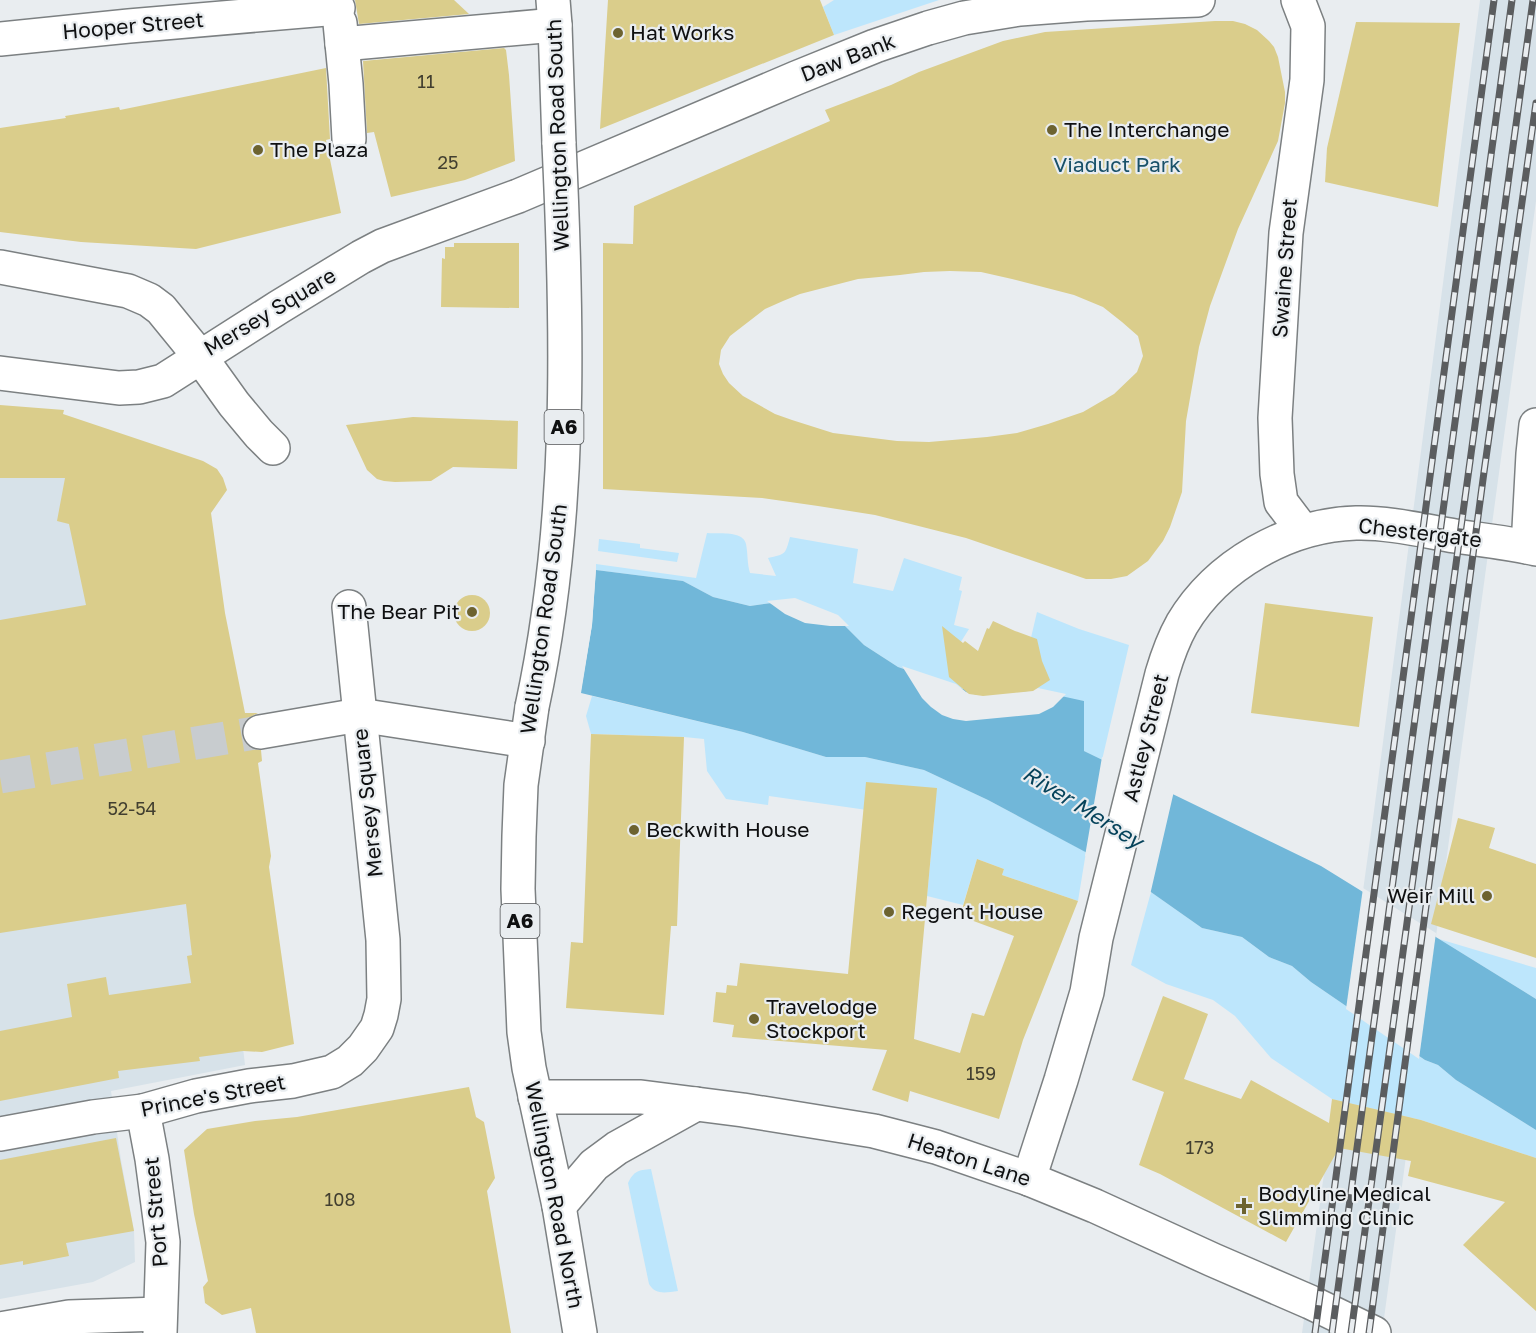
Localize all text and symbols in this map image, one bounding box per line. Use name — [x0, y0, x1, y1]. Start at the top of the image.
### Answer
street label: Hooper Street — [61, 6, 205, 44]
street label: Wellington Road South — [540, 18, 574, 252]
place label: Hat Works — [630, 19, 734, 45]
marker: Hat Works — [611, 26, 625, 40]
street label: Daw Bank — [797, 27, 899, 87]
house number: 11 — [417, 70, 435, 92]
place label: The Interchange — [1064, 116, 1229, 142]
marker: The Interchange — [1045, 123, 1059, 137]
place label: The Plaza — [270, 136, 368, 162]
marker: The Plaza — [251, 143, 265, 157]
house number: 25 — [438, 151, 458, 173]
park label: Viaduct Park — [1053, 151, 1181, 177]
street label: Swaine Street — [1266, 197, 1302, 339]
street label: Mersey Square — [199, 262, 340, 361]
road number: A6 — [544, 410, 584, 444]
street label: Wellington Road South — [514, 502, 572, 736]
street label: Chestergate — [1357, 512, 1483, 552]
place label: The Bear Pit — [337, 598, 460, 624]
marker: The Bear Pit — [465, 605, 479, 619]
street label: Astley Street — [1117, 671, 1173, 804]
street label: Mersey Square — [346, 727, 388, 879]
water label: River Mersey — [1018, 759, 1150, 856]
house number: 52-54 — [107, 797, 157, 819]
place label: Beckwith House — [646, 816, 810, 842]
marker: Beckwith House — [627, 823, 641, 837]
place label: Weir Mill — [1387, 882, 1475, 908]
marker: Weir Mill — [1480, 889, 1494, 903]
place label: Regent House — [901, 898, 1043, 924]
road number: A6 — [500, 904, 540, 938]
marker: Regent House — [882, 905, 896, 919]
place label: Travelodge Stockport — [766, 993, 877, 1043]
marker: Travelodge Stockport — [747, 1012, 761, 1026]
house number: 159 — [966, 1062, 996, 1084]
street label: Prince's Street — [138, 1068, 287, 1122]
street label: Wellington Road North — [520, 1079, 590, 1311]
street label: Heaton Lane — [904, 1127, 1034, 1191]
house number: 173 — [1186, 1136, 1214, 1158]
street label: Port Street — [137, 1156, 173, 1268]
place label: Bodyline Medical Slimming Clinic — [1258, 1180, 1431, 1230]
house number: 108 — [325, 1188, 355, 1210]
marker: Bodyline Medical Slimming Clinic — [1235, 1197, 1253, 1215]

